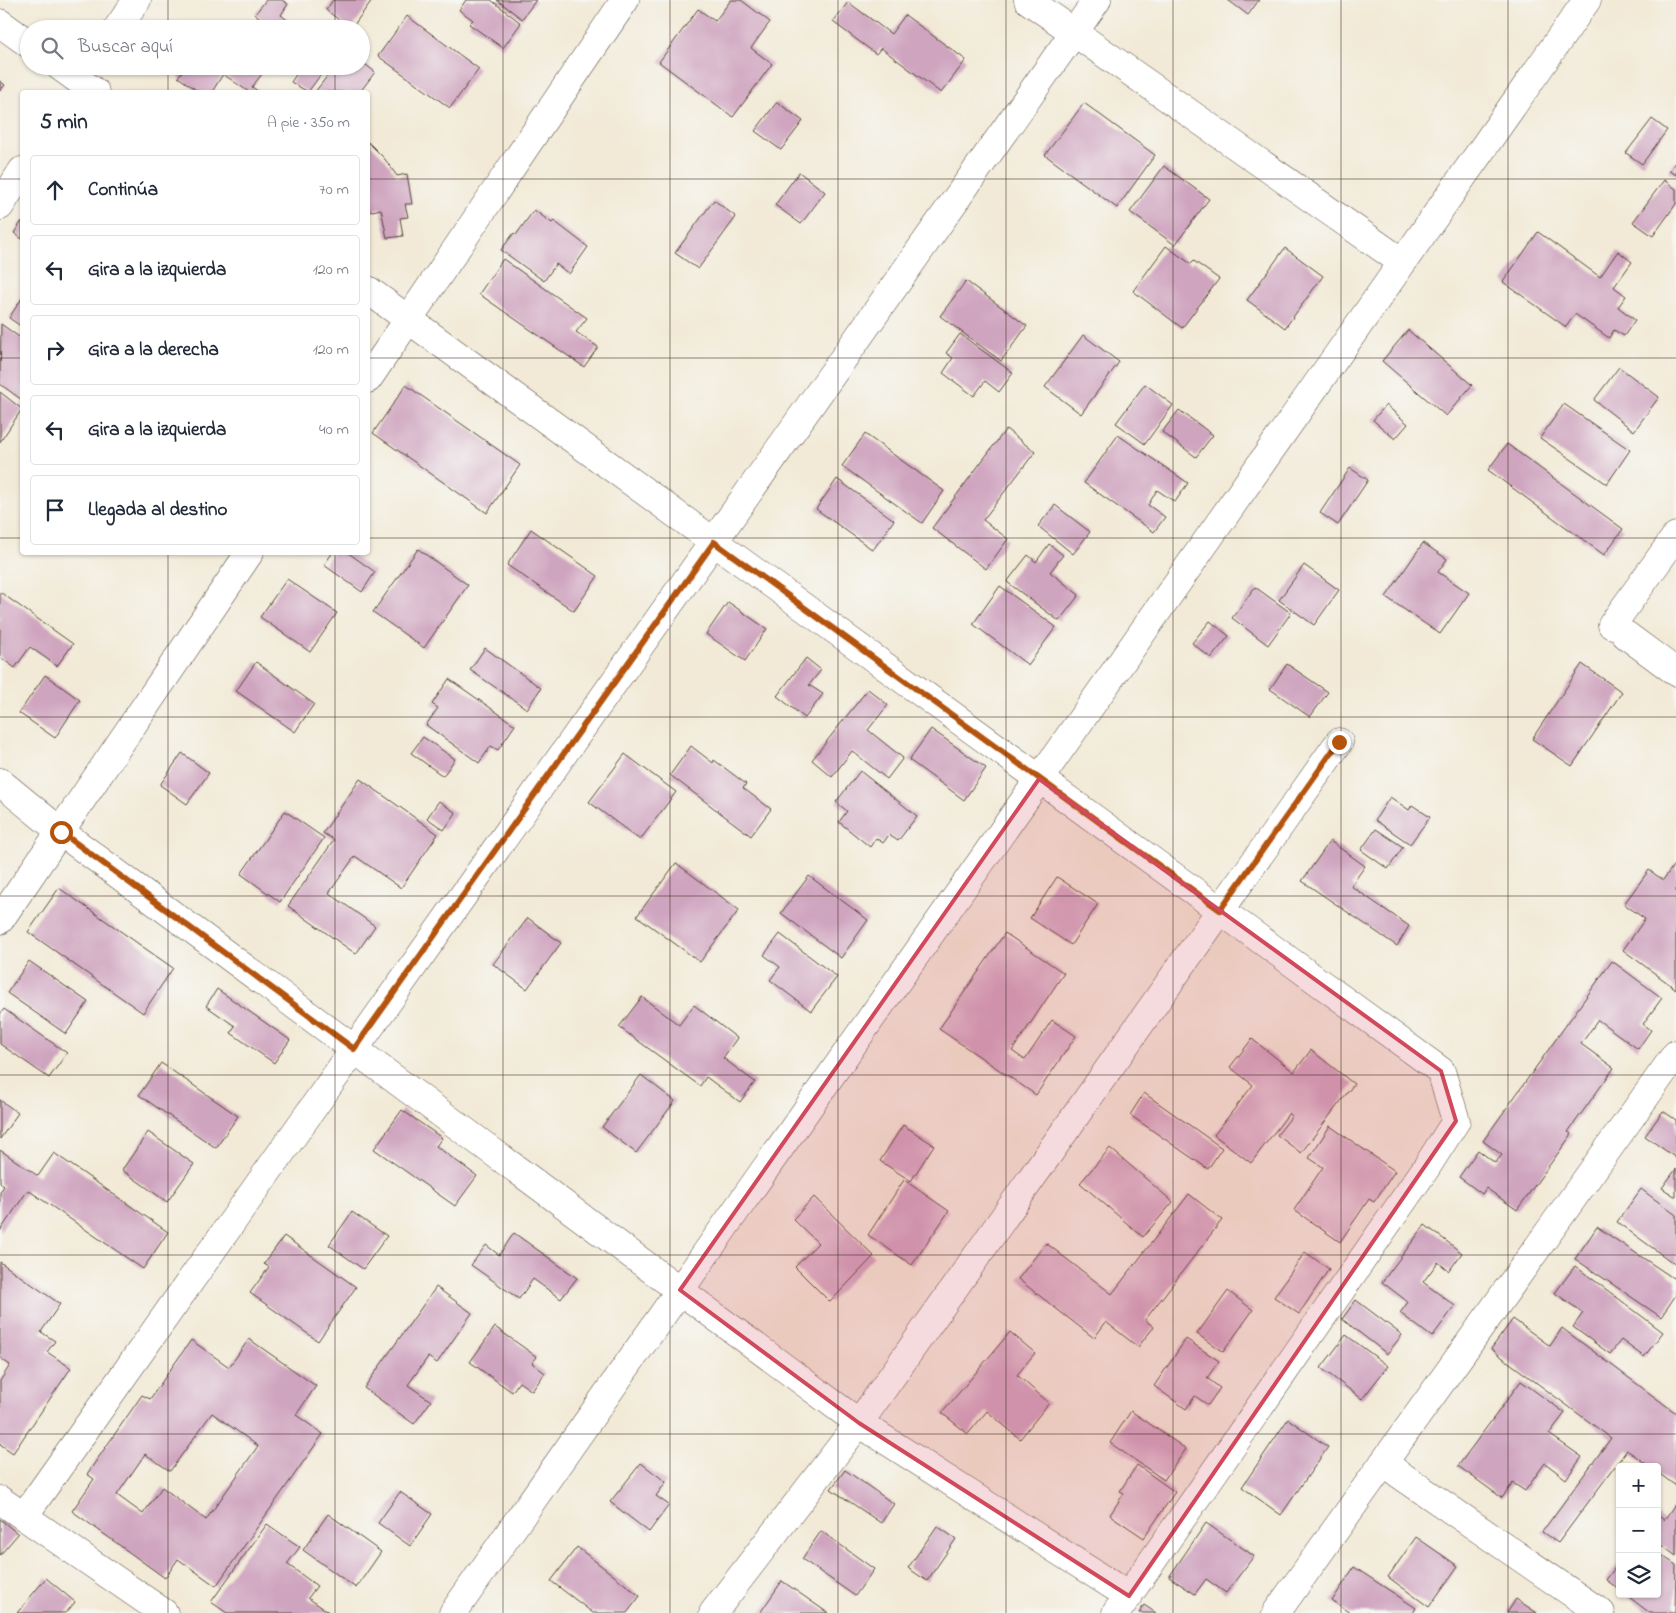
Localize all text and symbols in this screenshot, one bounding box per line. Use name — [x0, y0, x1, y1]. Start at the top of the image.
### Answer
search box — [20, 20, 370, 75]
icon: search — [38, 34, 66, 62]
text: Buscar aquí — [78, 34, 173, 61]
text: 5 min — [40, 108, 88, 138]
text: A pie · 350 m — [267, 111, 350, 135]
icon: ahead — [41, 176, 69, 204]
text: Continúa — [88, 177, 158, 204]
text: 70 m — [319, 178, 349, 202]
icon: left — [41, 256, 69, 284]
text: Gira a la izquierda — [88, 257, 226, 284]
text: 120 m — [313, 258, 349, 282]
icon: right — [41, 336, 69, 364]
text: Gira a la derecha — [88, 337, 219, 364]
text: 120 m — [313, 338, 349, 362]
icon: left — [41, 416, 69, 444]
text: Gira a la izquierda — [88, 417, 226, 444]
text: 40 m — [319, 418, 349, 442]
icon: arrive — [41, 496, 69, 524]
text: Llegada al destino — [88, 497, 227, 524]
route end — [1328, 731, 1351, 754]
route start — [50, 821, 73, 844]
map controls — [1616, 1463, 1661, 1598]
button: + — [1616, 1463, 1661, 1508]
button: − — [1616, 1508, 1661, 1553]
button: layers — [1616, 1553, 1661, 1598]

